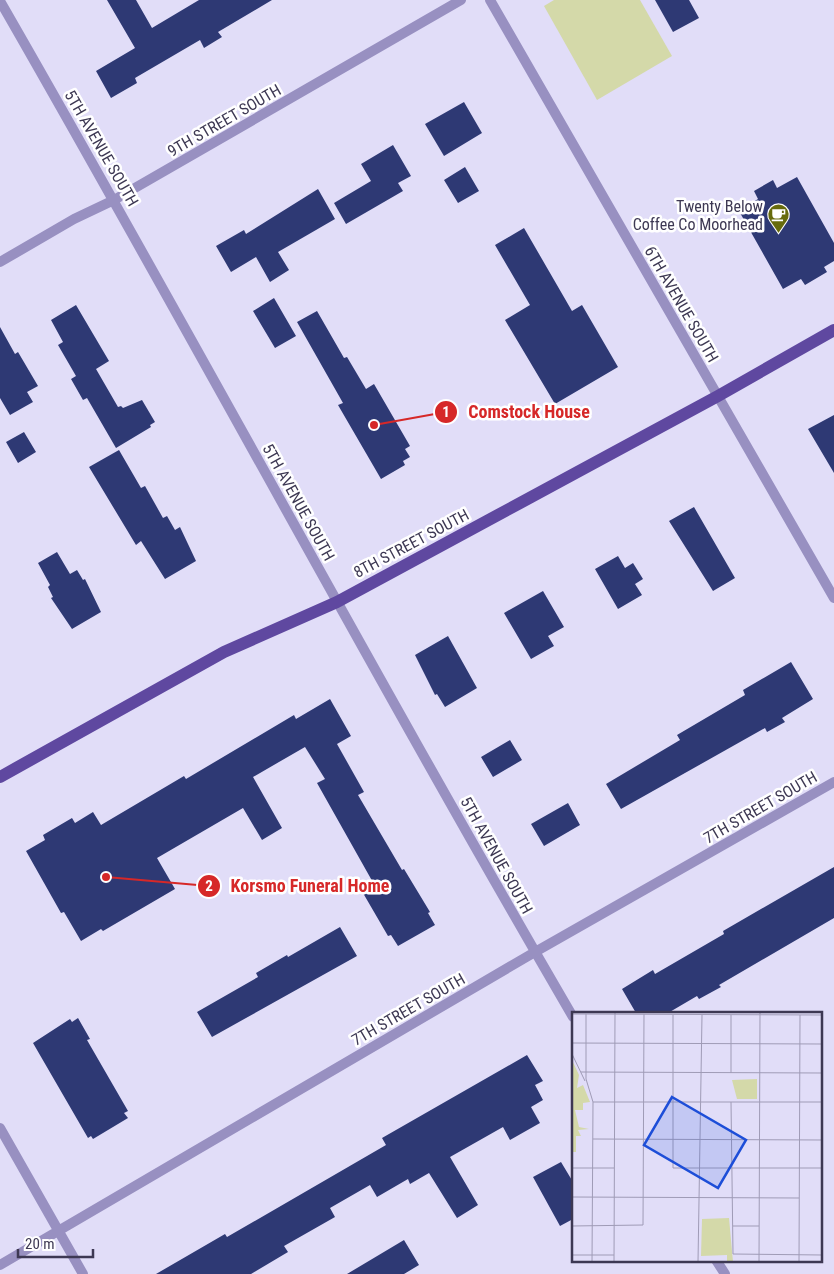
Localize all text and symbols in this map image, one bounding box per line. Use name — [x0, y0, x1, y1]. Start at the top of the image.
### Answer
street label: 9TH STREET SOUTH — [164, 80, 284, 161]
street label: 5TH AVENUE SOUTH — [61, 87, 143, 210]
place label: Twenty Below Coffee Co Moorhead — [633, 197, 763, 234]
cafe icon: Twenty Below Coffee Co Moorhead — [767, 203, 791, 234]
street label: 6TH AVENUE SOUTH — [641, 243, 723, 366]
callout: Comstock House — [433, 396, 600, 429]
text: Comstock House — [468, 401, 590, 422]
text: 1 — [442, 403, 450, 421]
street label: 5TH AVENUE SOUTH — [259, 440, 339, 564]
street label: 8TH STREET SOUTH — [350, 505, 472, 582]
street label: 7TH STREET SOUTH — [700, 767, 820, 848]
street label: 5TH AVENUE SOUTH — [457, 793, 537, 917]
callout: Korsmo Funeral Home — [196, 869, 400, 902]
text: Korsmo Funeral Home — [231, 875, 390, 896]
text: 2 — [205, 877, 213, 895]
street label: 7TH STREET SOUTH — [348, 969, 468, 1050]
inset map — [572, 1012, 822, 1262]
scale bar — [18, 1226, 92, 1258]
text: 20 m — [25, 1235, 55, 1253]

